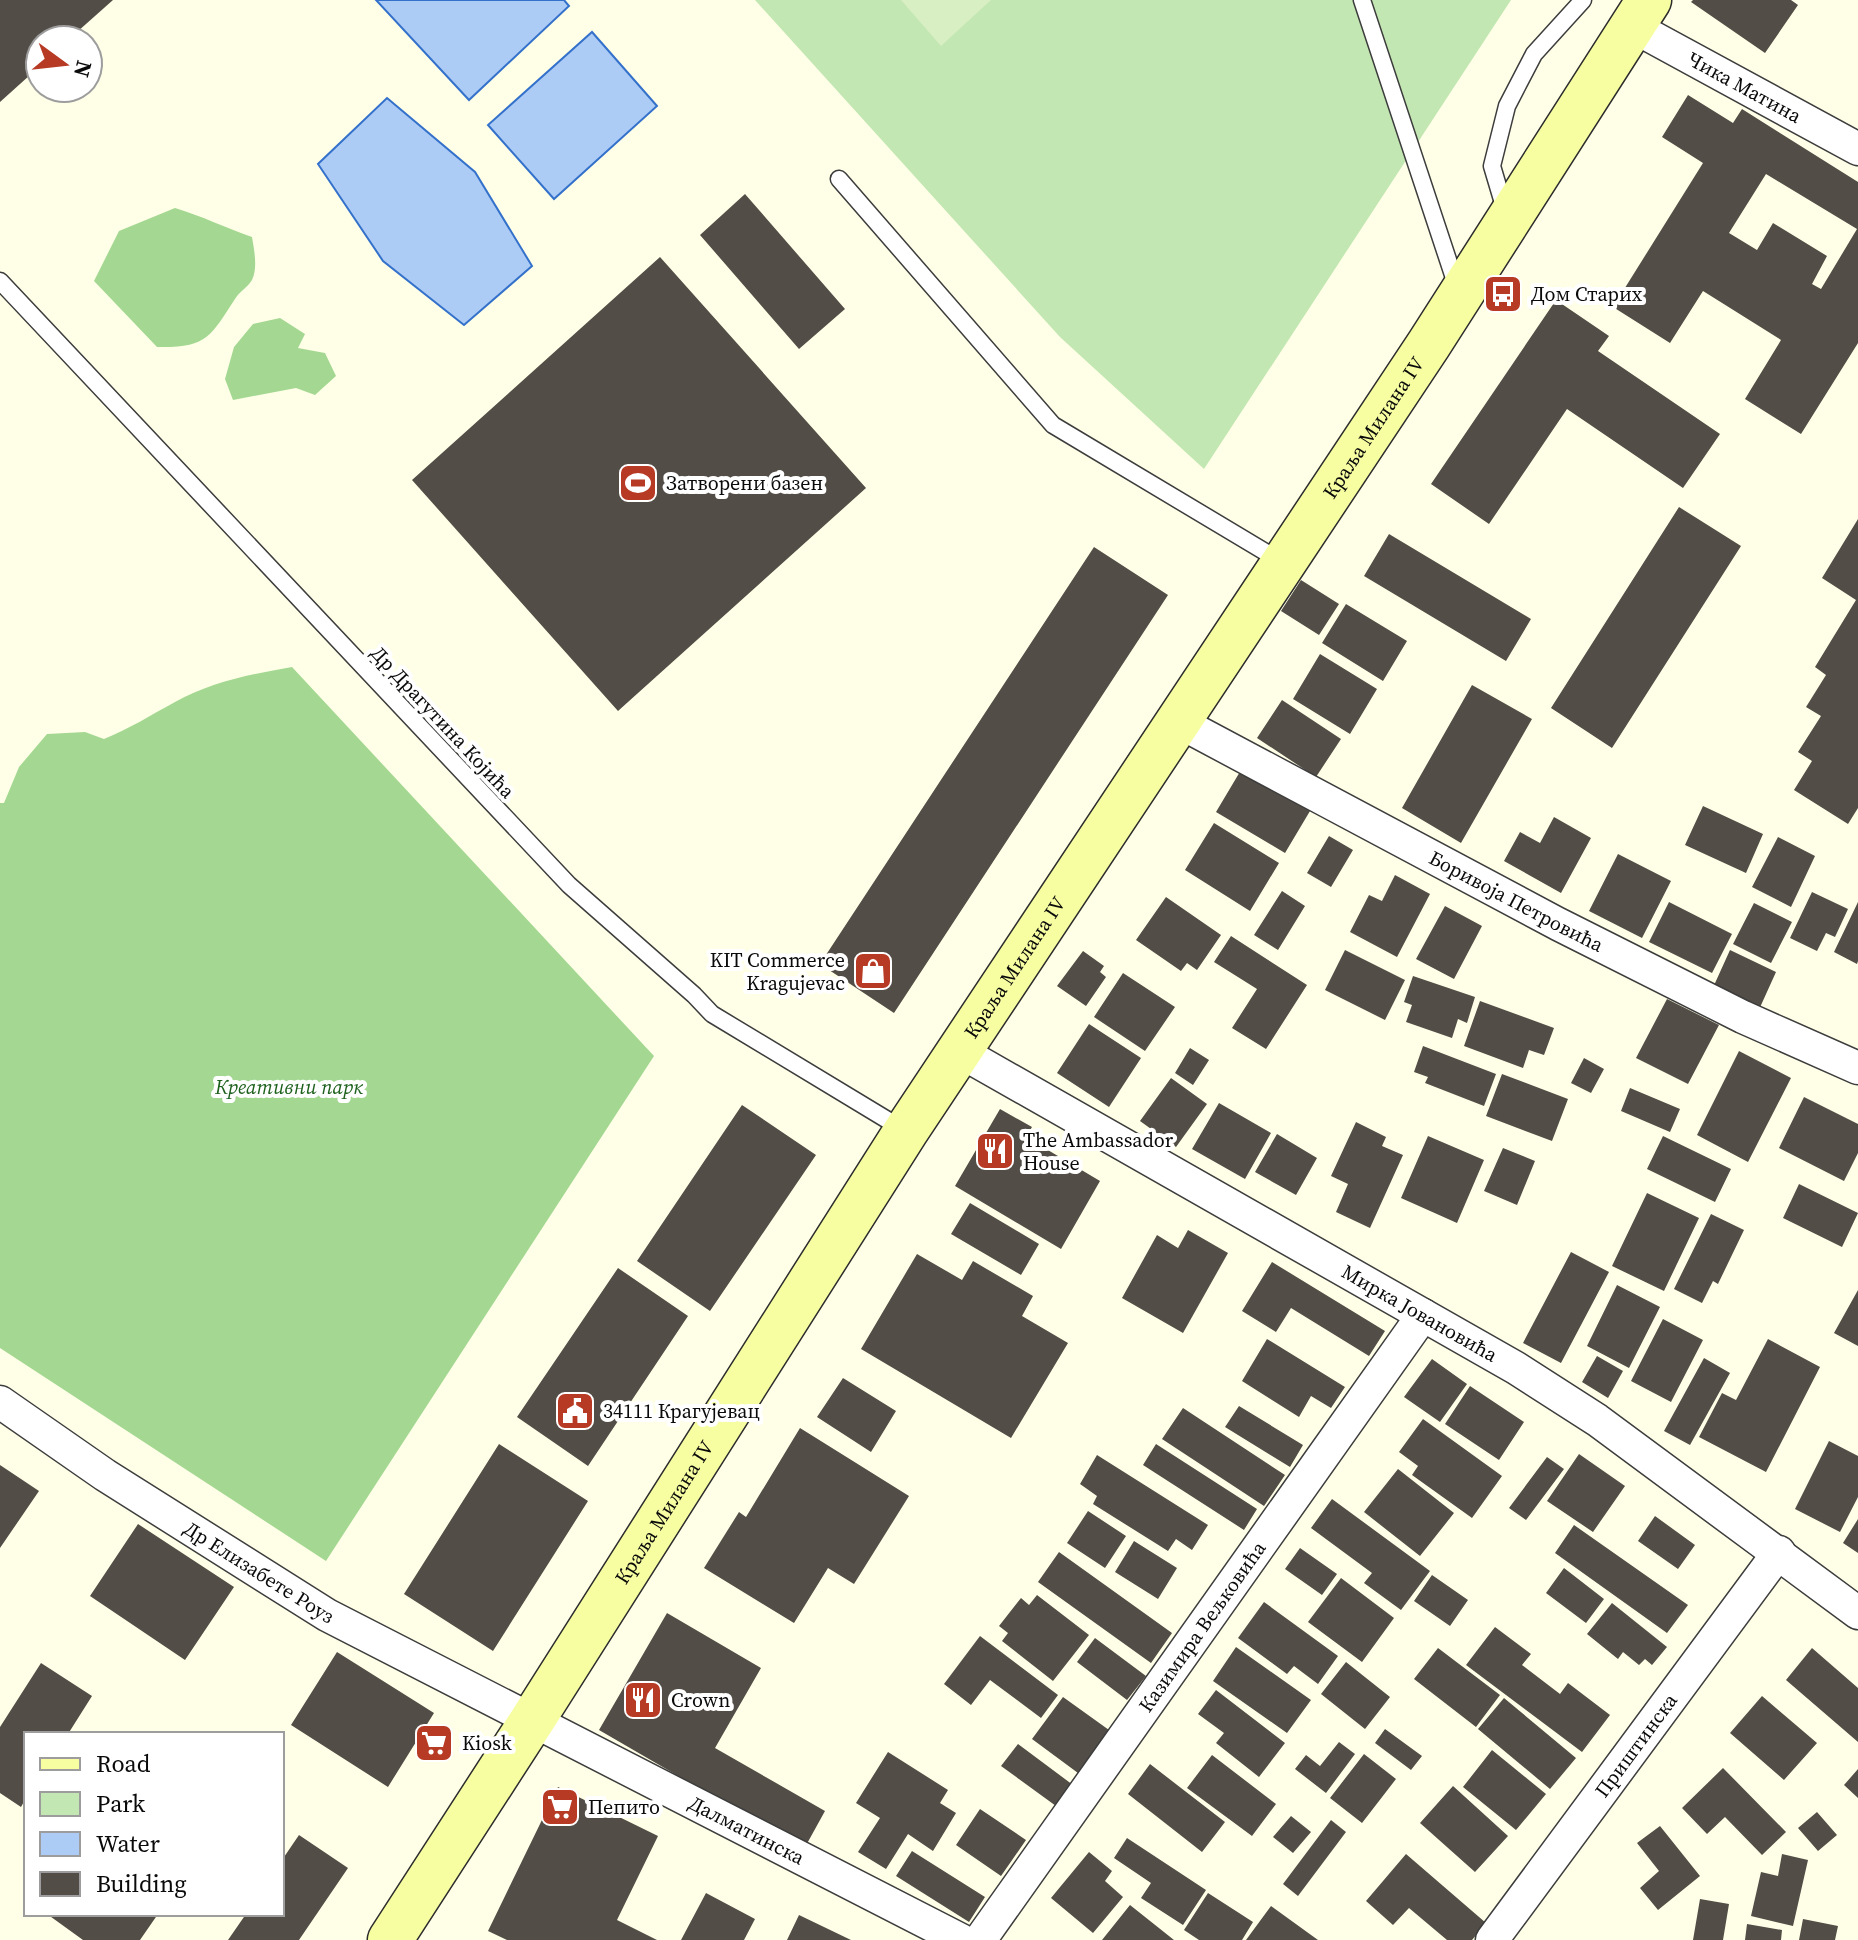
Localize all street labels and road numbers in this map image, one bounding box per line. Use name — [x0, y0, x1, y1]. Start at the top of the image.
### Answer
street label: Чика Матина — [1682, 45, 1807, 130]
street label: Краља Милана IV — [1316, 351, 1431, 504]
street label: Др Драгутина Којића — [365, 639, 522, 805]
street label: Боривоја Петровића — [1424, 844, 1609, 959]
street label: Краља Милана IV — [957, 890, 1072, 1044]
street label: Мирка Јовановића — [1336, 1258, 1504, 1369]
street label: Краља Милана IV — [608, 1435, 720, 1590]
street label: Др Елизабете Роуз — [178, 1514, 339, 1630]
street label: Казимира Вељковића — [1132, 1535, 1273, 1718]
street label: Приштинска — [1588, 1687, 1684, 1803]
street label: Далматинска — [684, 1789, 810, 1872]

